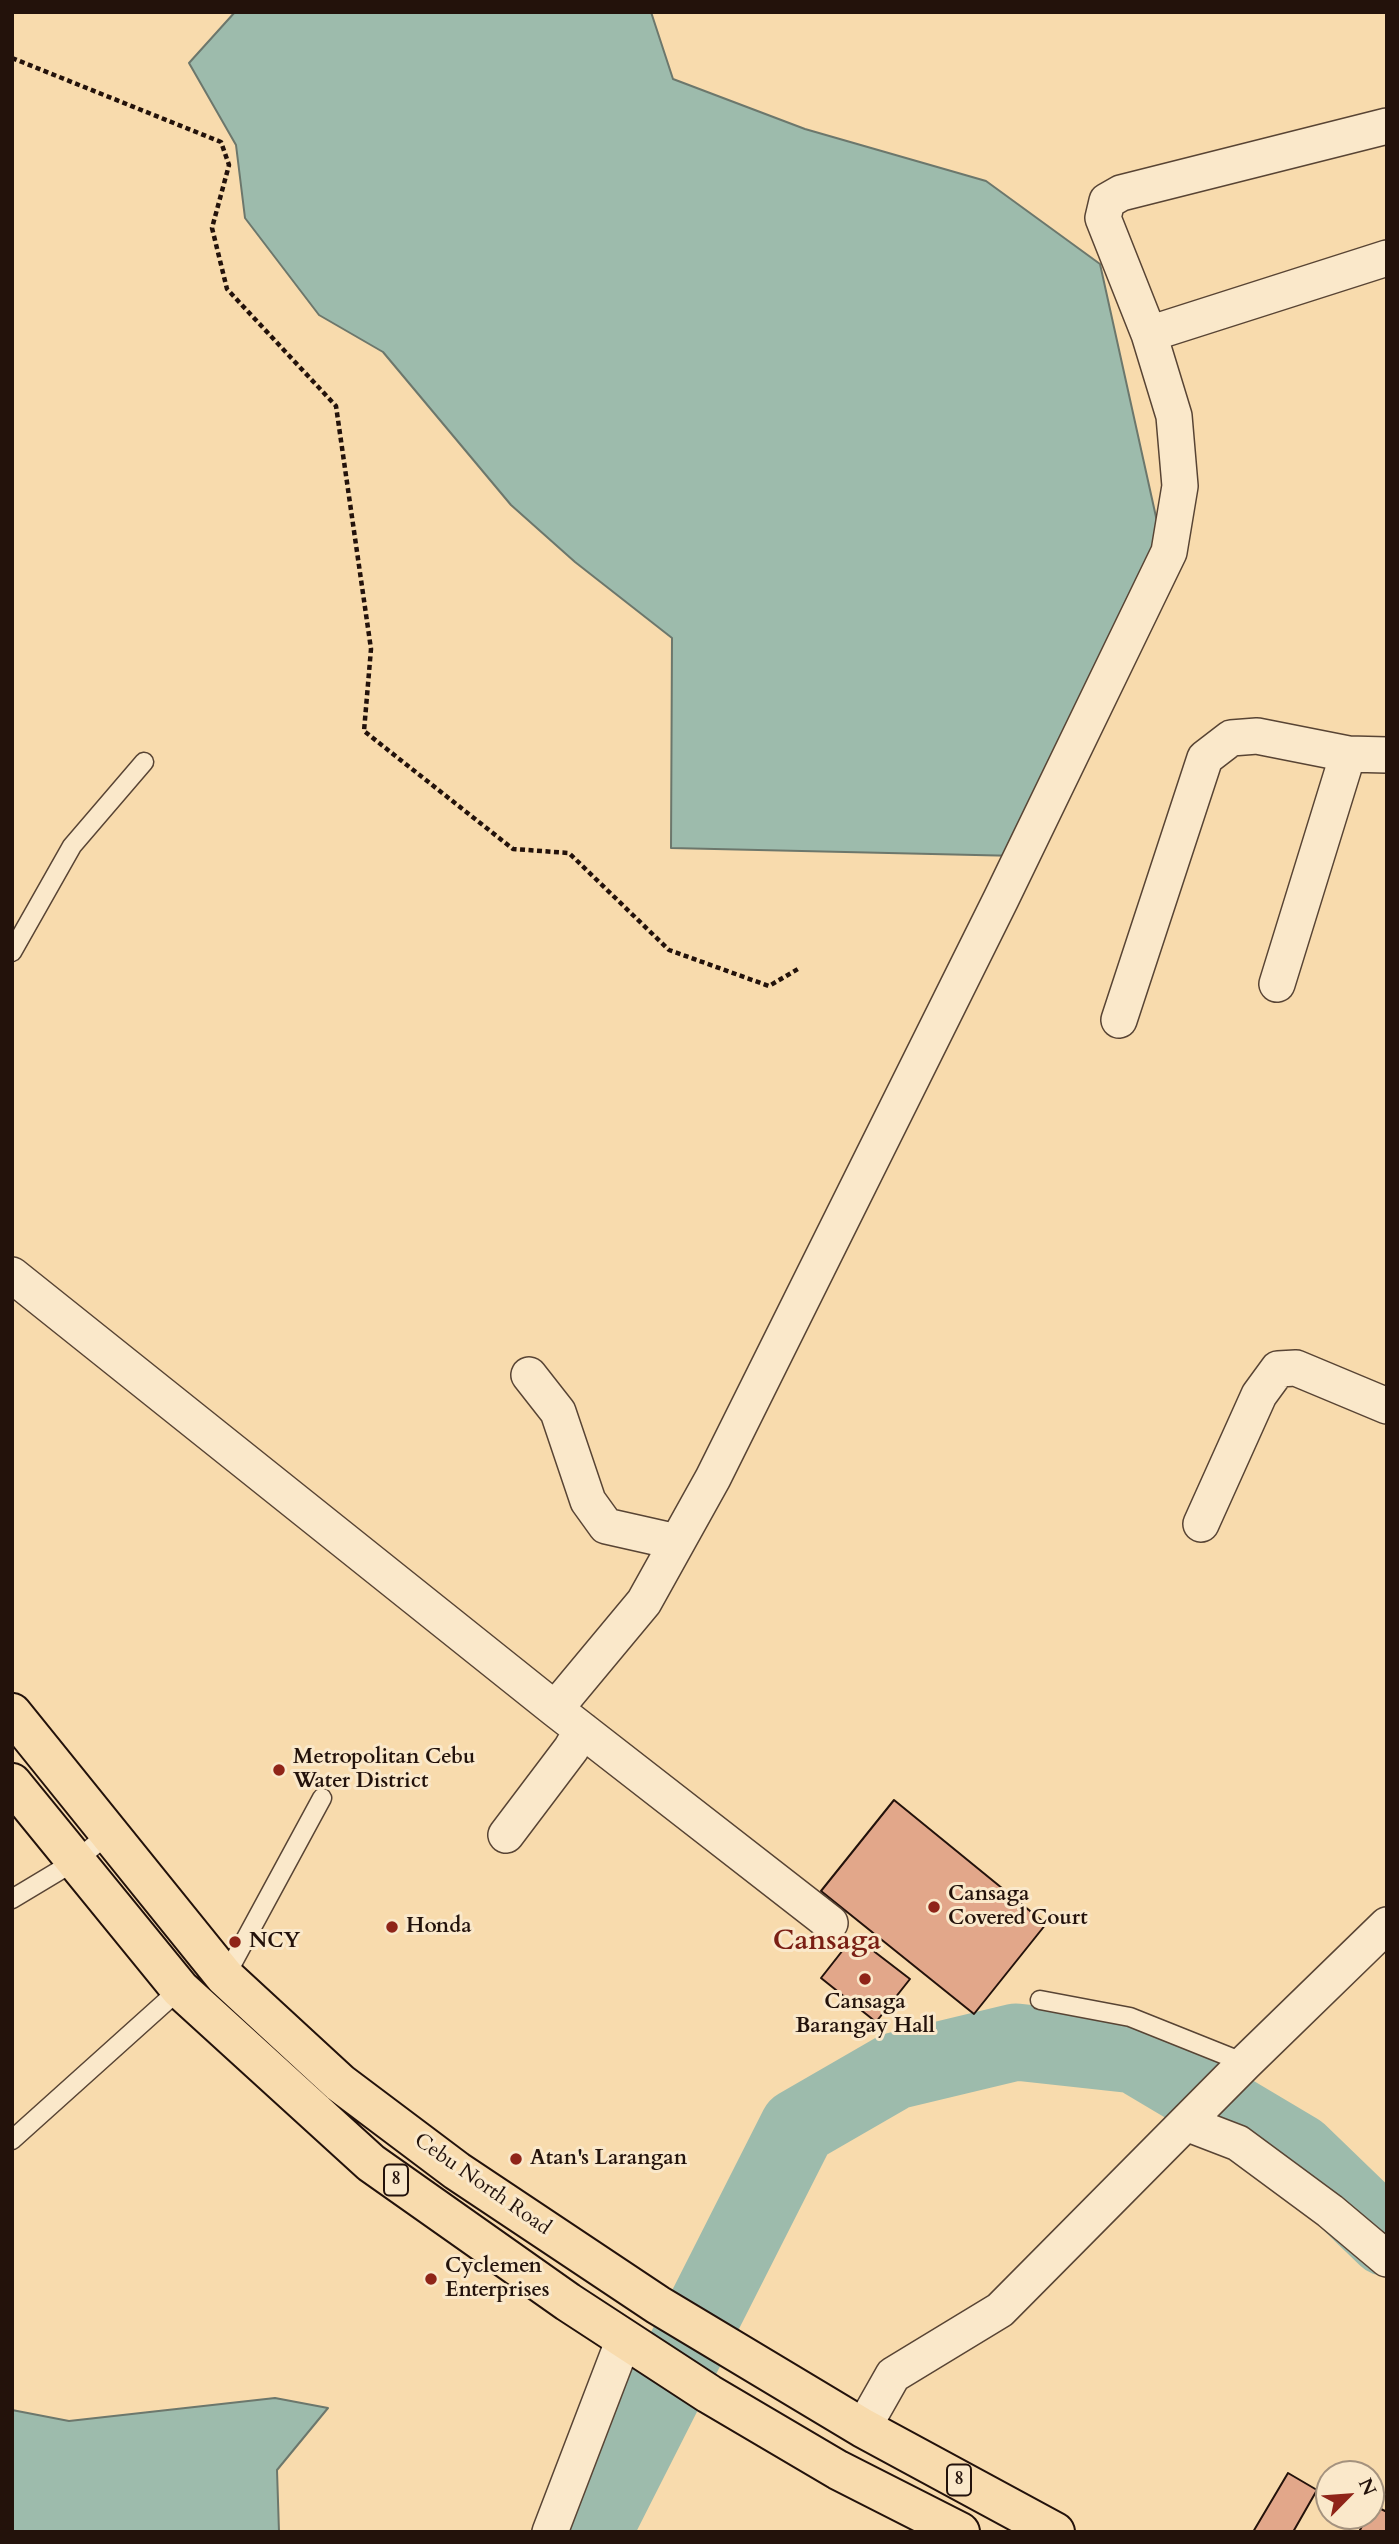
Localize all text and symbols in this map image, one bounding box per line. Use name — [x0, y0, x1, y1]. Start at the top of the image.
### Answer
place label: Metropolitan Cebu Water District — [293, 1745, 475, 1795]
marker: Metropolitan Cebu Water District — [271, 1762, 287, 1778]
place label: Cansaga Covered Court — [948, 1882, 1088, 1932]
marker: Cansaga Covered Court — [926, 1899, 942, 1915]
place label: Honda — [406, 1914, 472, 1940]
marker: Honda — [384, 1919, 400, 1935]
district label: Cansaga — [773, 1926, 881, 1960]
place label: NCY — [249, 1929, 300, 1955]
marker: NCY — [227, 1934, 243, 1950]
marker: Cansaga Barangay Hall — [857, 1971, 873, 1987]
place label: Cansaga Barangay Hall — [795, 1990, 935, 2040]
street label: Cebu North Road — [409, 2129, 555, 2241]
place label: Atan's Larangan — [530, 2146, 687, 2172]
marker: Atan's Larangan — [508, 2151, 524, 2167]
road number: 8 — [384, 2164, 408, 2196]
place label: Cyclemen Enterprises — [445, 2254, 550, 2304]
marker: Cyclemen Enterprises — [423, 2271, 439, 2287]
north arrow — [1315, 2460, 1385, 2530]
road number: 8 — [947, 2464, 971, 2496]
text: N — [1352, 2474, 1382, 2500]

